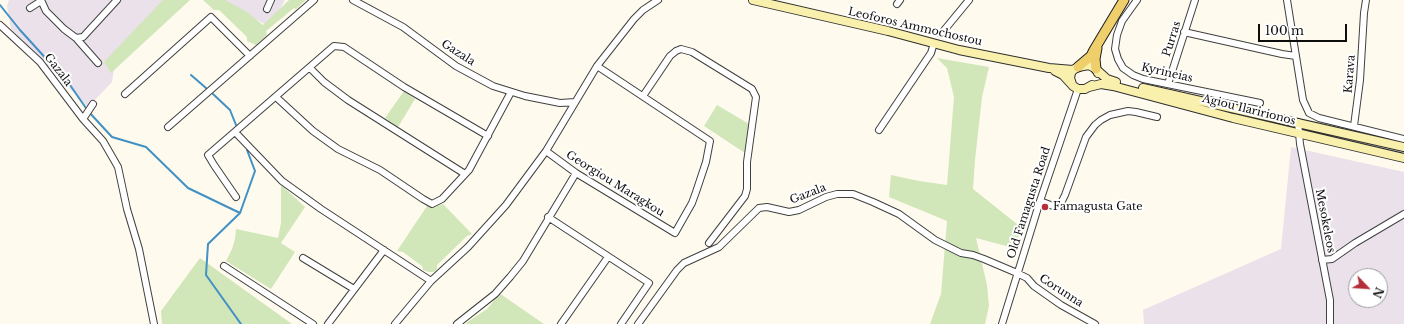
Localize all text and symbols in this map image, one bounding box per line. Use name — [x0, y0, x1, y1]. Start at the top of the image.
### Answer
street label: Leoforos Ammochostou — [847, 5, 983, 49]
scale bar — [1260, 16, 1349, 42]
street label: Purras — [1160, 20, 1184, 58]
text: 100 m — [1265, 23, 1304, 38]
street label: Gazala — [439, 37, 477, 69]
street label: Gazala — [41, 51, 75, 89]
street label: Karava — [1342, 54, 1358, 94]
street label: Kyrineias — [1140, 61, 1194, 85]
street label: Agiou Ilaririonos — [1201, 92, 1297, 128]
street label: Old Famagusta Road — [1005, 145, 1053, 261]
street label: Georgiou Maragkou — [563, 148, 667, 220]
street label: Gazala — [788, 181, 828, 207]
street label: Mesokeleos — [1312, 188, 1338, 254]
place label: Famagusta Gate — [1053, 200, 1142, 214]
marker: Famagusta Gate — [1040, 202, 1050, 212]
north arrow — [1348, 268, 1388, 308]
street label: Corunna — [1036, 272, 1086, 310]
text: N — [1369, 285, 1386, 300]

